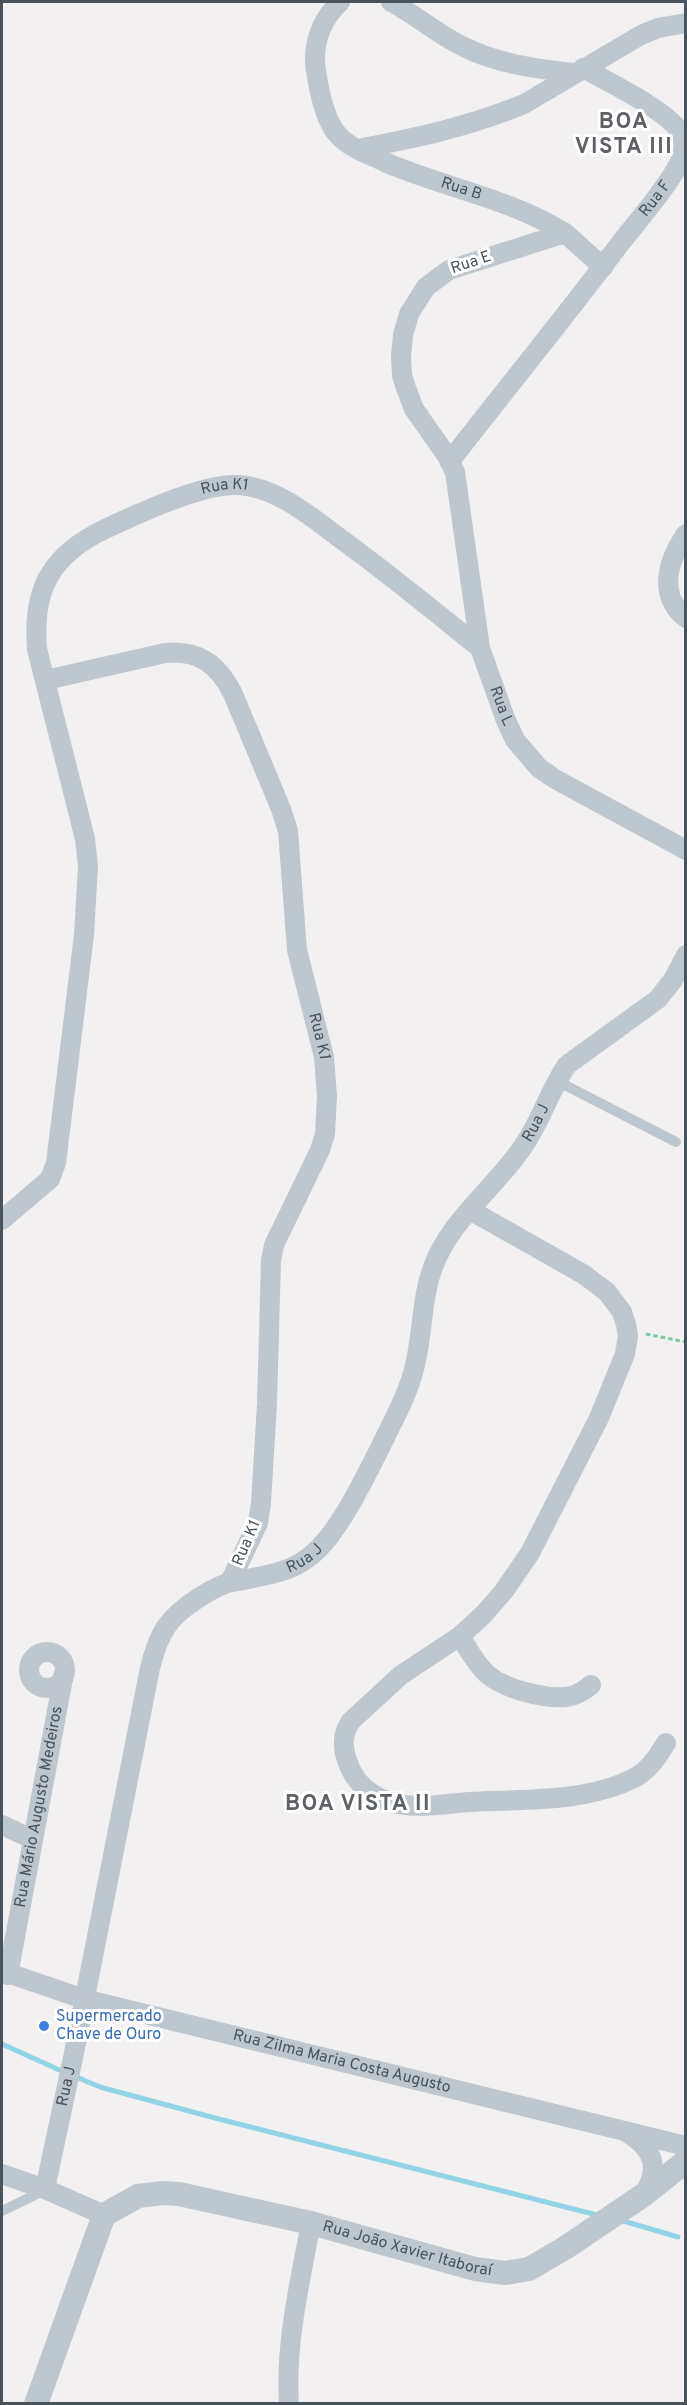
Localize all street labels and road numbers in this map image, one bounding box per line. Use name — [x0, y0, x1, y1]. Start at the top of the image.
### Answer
street label: Rua B — [438, 173, 484, 205]
street label: Rua F — [635, 177, 676, 221]
street label: Rua E — [448, 247, 494, 279]
street label: Rua K1 — [199, 475, 250, 500]
street label: Rua L — [484, 684, 517, 729]
street label: Rua K1 — [303, 1011, 334, 1061]
street label: Rua J — [518, 1101, 555, 1146]
street label: Rua K1 — [228, 1517, 266, 1569]
street label: Rua J — [283, 1540, 328, 1579]
street label: Rua Mário Augusto Medeiros — [11, 1704, 68, 1909]
street label: Rua Zilma Maria Costa Augusto — [231, 2026, 453, 2098]
street label: Rua J — [53, 2064, 81, 2108]
street label: Rua João Xavier Itaboraí — [320, 2217, 495, 2281]

